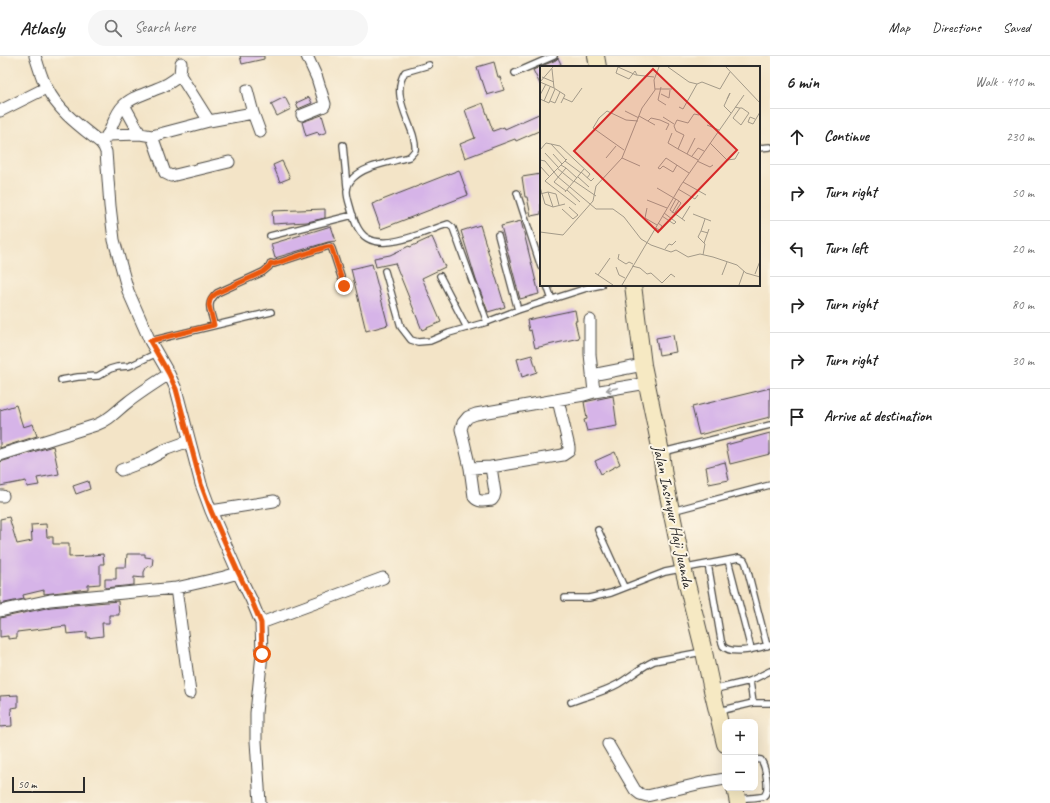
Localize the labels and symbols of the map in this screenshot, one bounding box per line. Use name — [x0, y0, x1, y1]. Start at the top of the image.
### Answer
inset map — [540, 66, 760, 286]
route end — [335, 277, 353, 295]
one-way arrow — [606, 385, 619, 393]
street label: Jalan Insinyur Haji Juanda — [648, 442, 698, 591]
route start — [253, 645, 271, 663]
scale bar — [12, 775, 85, 794]

